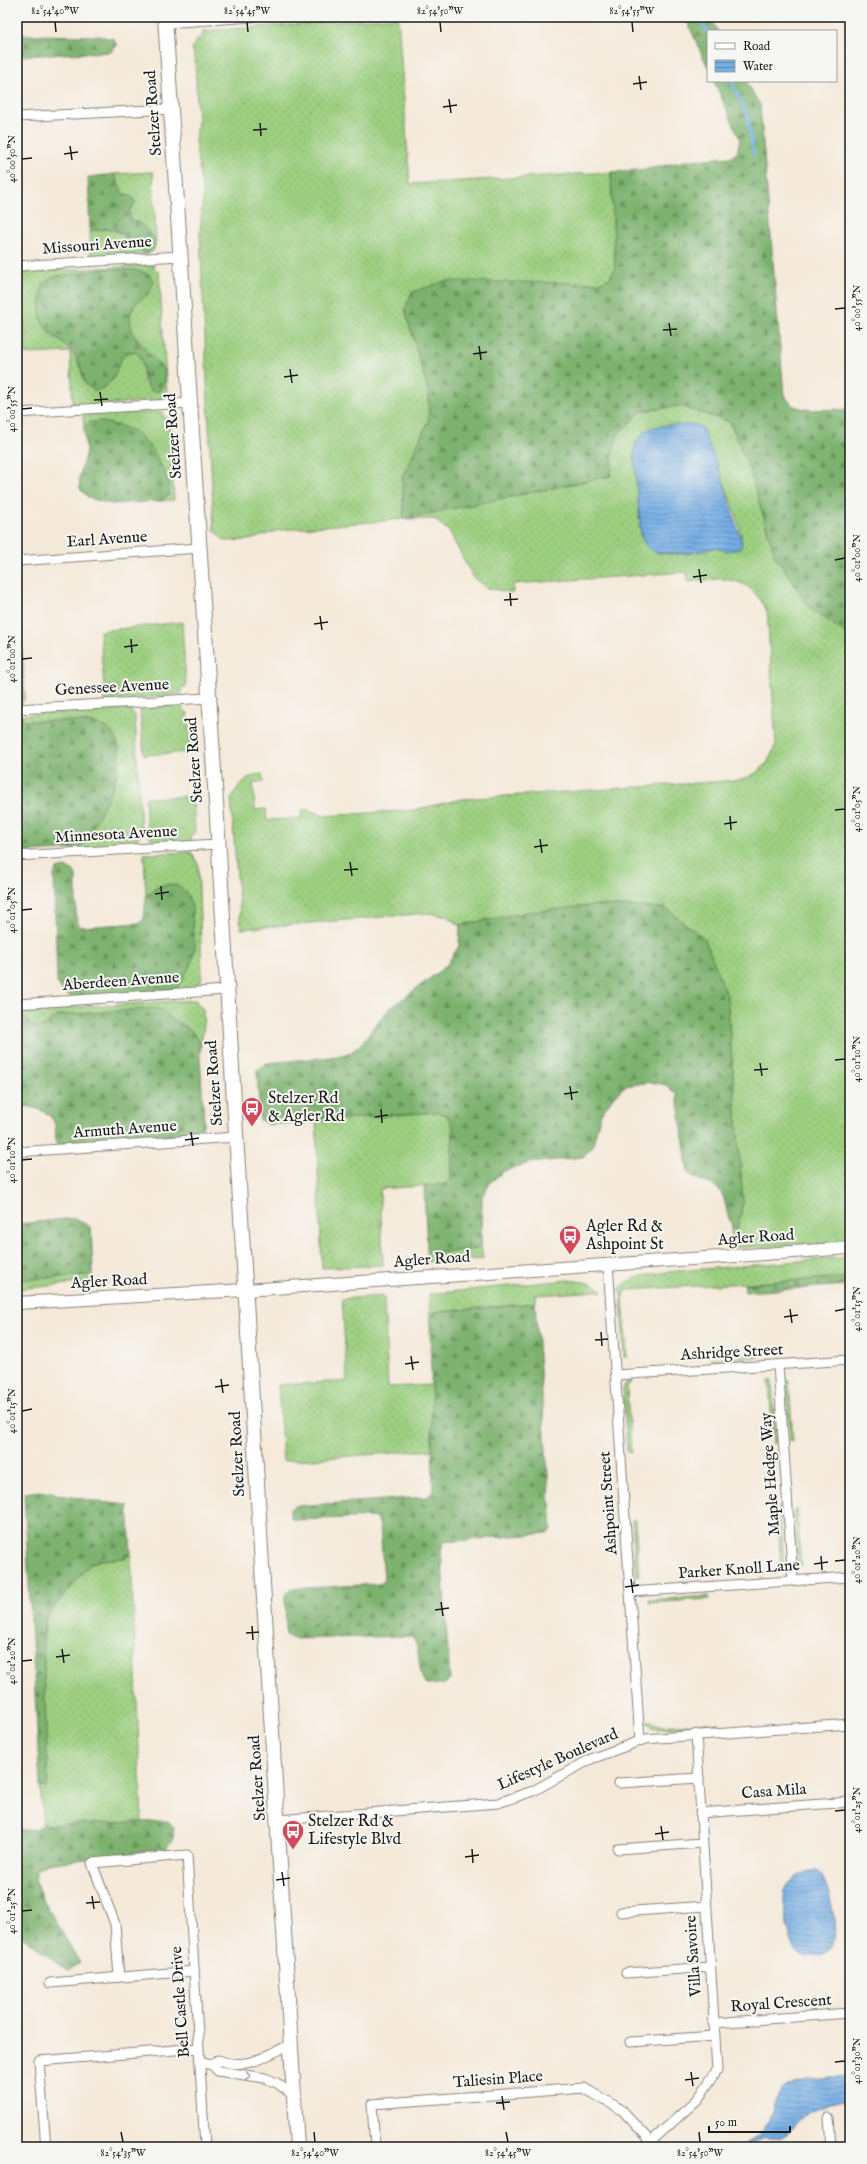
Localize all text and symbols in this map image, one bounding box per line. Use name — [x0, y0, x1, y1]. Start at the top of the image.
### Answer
text: 82°54'40"W — [31, 5, 79, 18]
text: 82°54'45"W — [224, 5, 270, 18]
text: 82°54'50"W — [417, 5, 463, 18]
text: 82°54'55"W — [610, 5, 655, 18]
legend — [707, 30, 837, 82]
text: Road — [743, 39, 771, 54]
text: Water — [743, 59, 774, 74]
street label: Stelzer Road — [141, 69, 167, 156]
text: 40°00'50"N — [6, 135, 19, 183]
street label: Missouri Avenue — [41, 232, 153, 260]
text: 40°00'55"N — [851, 284, 864, 331]
text: 40°00'55"N — [6, 385, 19, 432]
street label: Stelzer Road — [161, 392, 187, 479]
street label: Earl Avenue — [66, 527, 148, 553]
text: 40°01'00"N — [851, 534, 864, 582]
text: 40°01'00"N — [6, 635, 19, 683]
street label: Genessee Avenue — [54, 675, 170, 701]
street label: Stelzer Road — [182, 716, 208, 803]
text: 40°01'05"N — [851, 785, 864, 832]
street label: Minnesota Avenue — [54, 822, 178, 848]
text: 40°01'05"N — [6, 886, 19, 933]
street label: Aberdeen Avenue — [61, 968, 180, 996]
text: 40°01'10"N — [851, 1035, 864, 1082]
street label: Stelzer Road — [202, 1039, 228, 1126]
place label: Stelzer Rd & Agler Rd — [268, 1089, 345, 1127]
bus stop icon: Stelzer Rd & Agler Rd — [239, 1095, 265, 1128]
street label: Armuth Avenue — [72, 1116, 177, 1144]
text: 40°01'10"N — [6, 1136, 19, 1183]
place label: Agler Rd & Ashpoint St — [585, 1217, 664, 1255]
bus stop icon: Agler Rd & Ashpoint St — [557, 1223, 583, 1256]
street label: Agler Road — [716, 1225, 795, 1251]
street label: Agler Road — [392, 1247, 471, 1273]
street label: Agler Road — [69, 1270, 148, 1294]
text: 40°01'15"N — [851, 1286, 864, 1332]
street label: Ashridge Street — [679, 1340, 784, 1366]
text: 40°01'15"N — [6, 1388, 19, 1434]
street label: Stelzer Road — [226, 1410, 250, 1497]
street label: Maple Hedge Way — [757, 1412, 785, 1536]
street label: Ashpoint Street — [595, 1450, 623, 1556]
text: 40°01'20"N — [851, 1536, 864, 1584]
street label: Parker Knoll Lane — [677, 1556, 801, 1584]
text: 40°01'20"N — [6, 1637, 19, 1685]
street label: Lifestyle Boulevard — [494, 1724, 622, 1796]
street label: Stelzer Road — [245, 1734, 271, 1821]
street label: Casa Mila — [741, 1780, 807, 1804]
text: 40°01'25"N — [851, 1787, 864, 1833]
place label: Stelzer Rd & Lifestyle Blvd — [308, 1812, 401, 1850]
bus stop icon: Stelzer Rd & Lifestyle Blvd — [280, 1818, 306, 1851]
text: 40°01'25"N — [6, 1888, 19, 1934]
street label: Villa Savoire — [681, 1914, 707, 1999]
street label: Bell Castle Drive — [167, 1945, 195, 2059]
street label: Royal Crescent — [730, 1990, 833, 2018]
text: 40°01'30"N — [851, 2037, 864, 2084]
street label: Taliesin Place — [452, 2067, 544, 2093]
one-way arrow — [245, 2071, 251, 2080]
scale bar — [709, 2108, 790, 2134]
text: 50 m — [715, 2115, 737, 2130]
text: 82°54'35"W — [101, 2147, 146, 2160]
text: 82°54'40"W — [291, 2147, 339, 2160]
text: 82°54'45"W — [485, 2147, 531, 2160]
text: 82°54'50"W — [677, 2147, 723, 2160]

